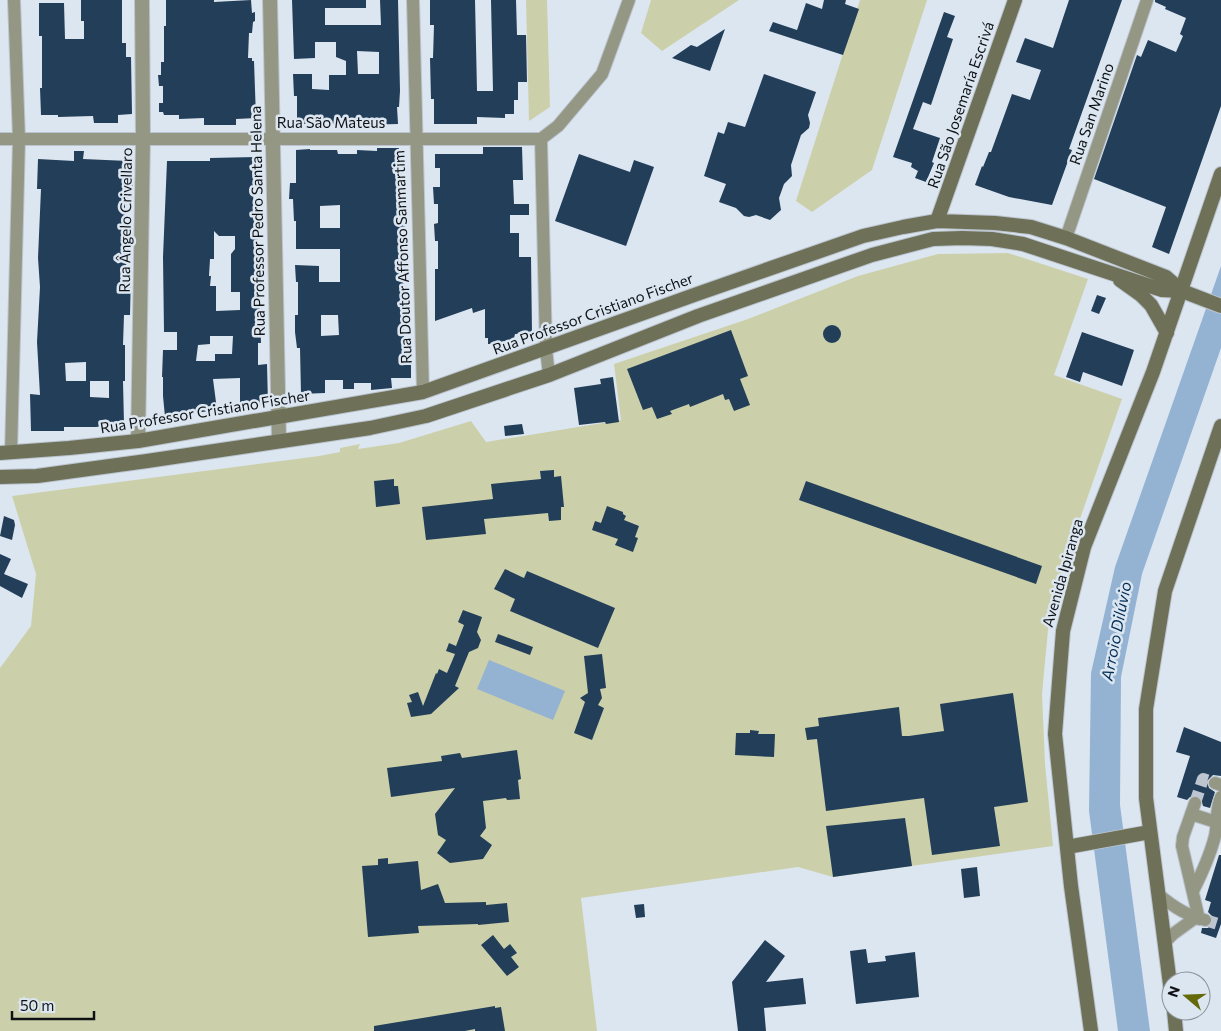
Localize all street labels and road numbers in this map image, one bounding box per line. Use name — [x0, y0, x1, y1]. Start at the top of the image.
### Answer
street label: Rua São Josemaría Escrivá — [923, 19, 997, 190]
street label: Rua San Marino — [1065, 60, 1117, 167]
street label: Rua Professor Pedro Santa Helena — [246, 106, 268, 337]
street label: Rua São Mateus — [277, 113, 386, 131]
street label: Rua Ângelo Crivellaro — [114, 147, 135, 293]
street label: Rua Doutor Affonso Sanmartim — [389, 150, 415, 364]
street label: Rua Professor Cristiano Fischer — [490, 268, 696, 358]
street label: Rua Professor Cristiano Fischer — [99, 386, 311, 437]
street label: Avenida Ipiranga — [1038, 516, 1086, 629]

